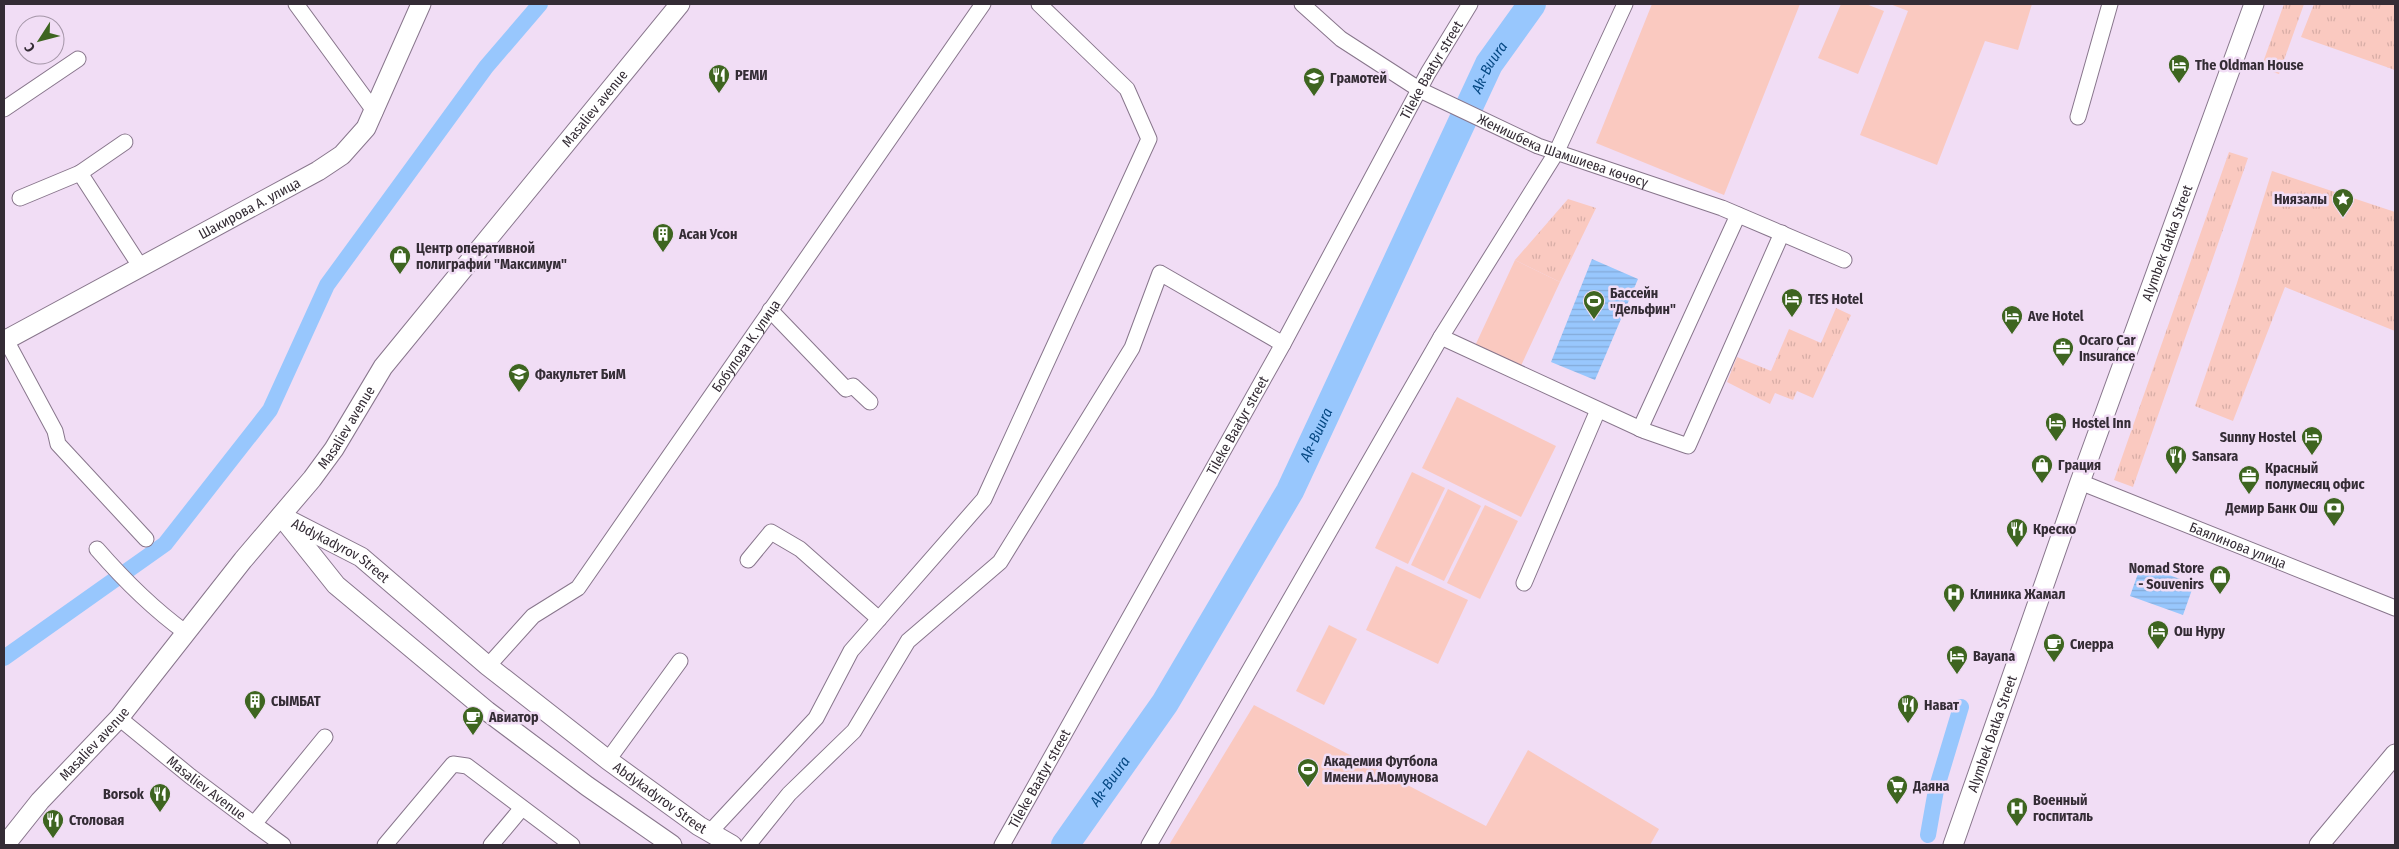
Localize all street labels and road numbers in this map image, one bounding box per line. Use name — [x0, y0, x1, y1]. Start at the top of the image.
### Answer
street label: Tileke Baatyr street — [1397, 17, 1467, 122]
street label: Masaliev avenue — [559, 67, 632, 151]
street label: Женишбека Шамшиева көчөсү — [1475, 111, 1651, 192]
street label: Шакирова А. улица — [196, 174, 304, 243]
street label: Alymbek datka Street — [2139, 182, 2197, 303]
street label: Бобулова К. улица — [708, 297, 784, 396]
street label: Tileke Baatyr street — [1203, 373, 1273, 478]
street label: Masaliev avenue — [314, 383, 379, 472]
street label: Abdykadyrov Street — [289, 515, 393, 587]
street label: Баялинова улица — [2187, 519, 2289, 573]
street label: Alymbek Datka Street — [1964, 673, 2021, 794]
street label: Masaliev avenue — [56, 704, 133, 784]
street label: Tileke Baatyr street — [1005, 726, 1074, 832]
street label: Masaliev Avenue — [163, 753, 249, 824]
street label: Abdykadyrov Street — [610, 759, 710, 838]

